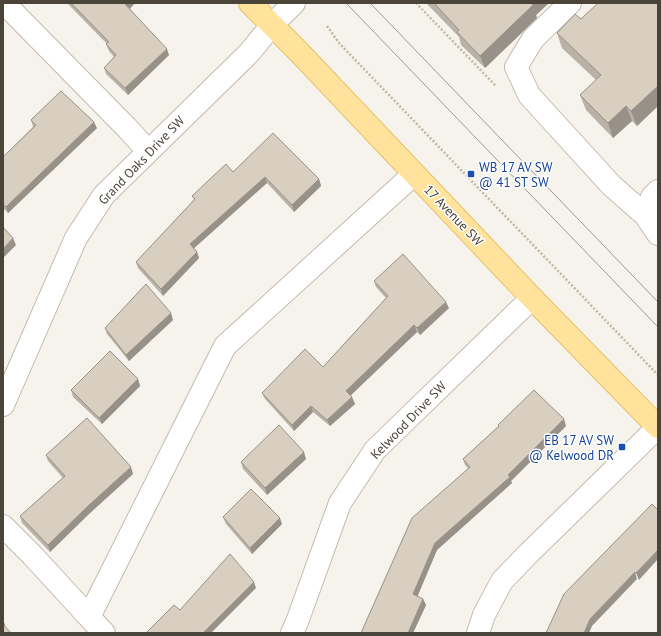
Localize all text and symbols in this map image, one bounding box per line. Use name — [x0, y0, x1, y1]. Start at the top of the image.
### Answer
street label: Grand Oaks Drive SW — [95, 112, 188, 208]
place label: WB 17 AV SW @ 41 ST SW — [479, 159, 553, 191]
marker: WB 17 AV SW @ 41 ST SW — [466, 169, 476, 179]
street label: 17 Avenue SW — [420, 181, 487, 250]
street label: Kelwood Drive SW — [367, 378, 450, 463]
place label: EB 17 AV SW @ Kelwood DR — [529, 432, 614, 464]
marker: EB 17 AV SW @ Kelwood DR — [617, 442, 627, 452]

